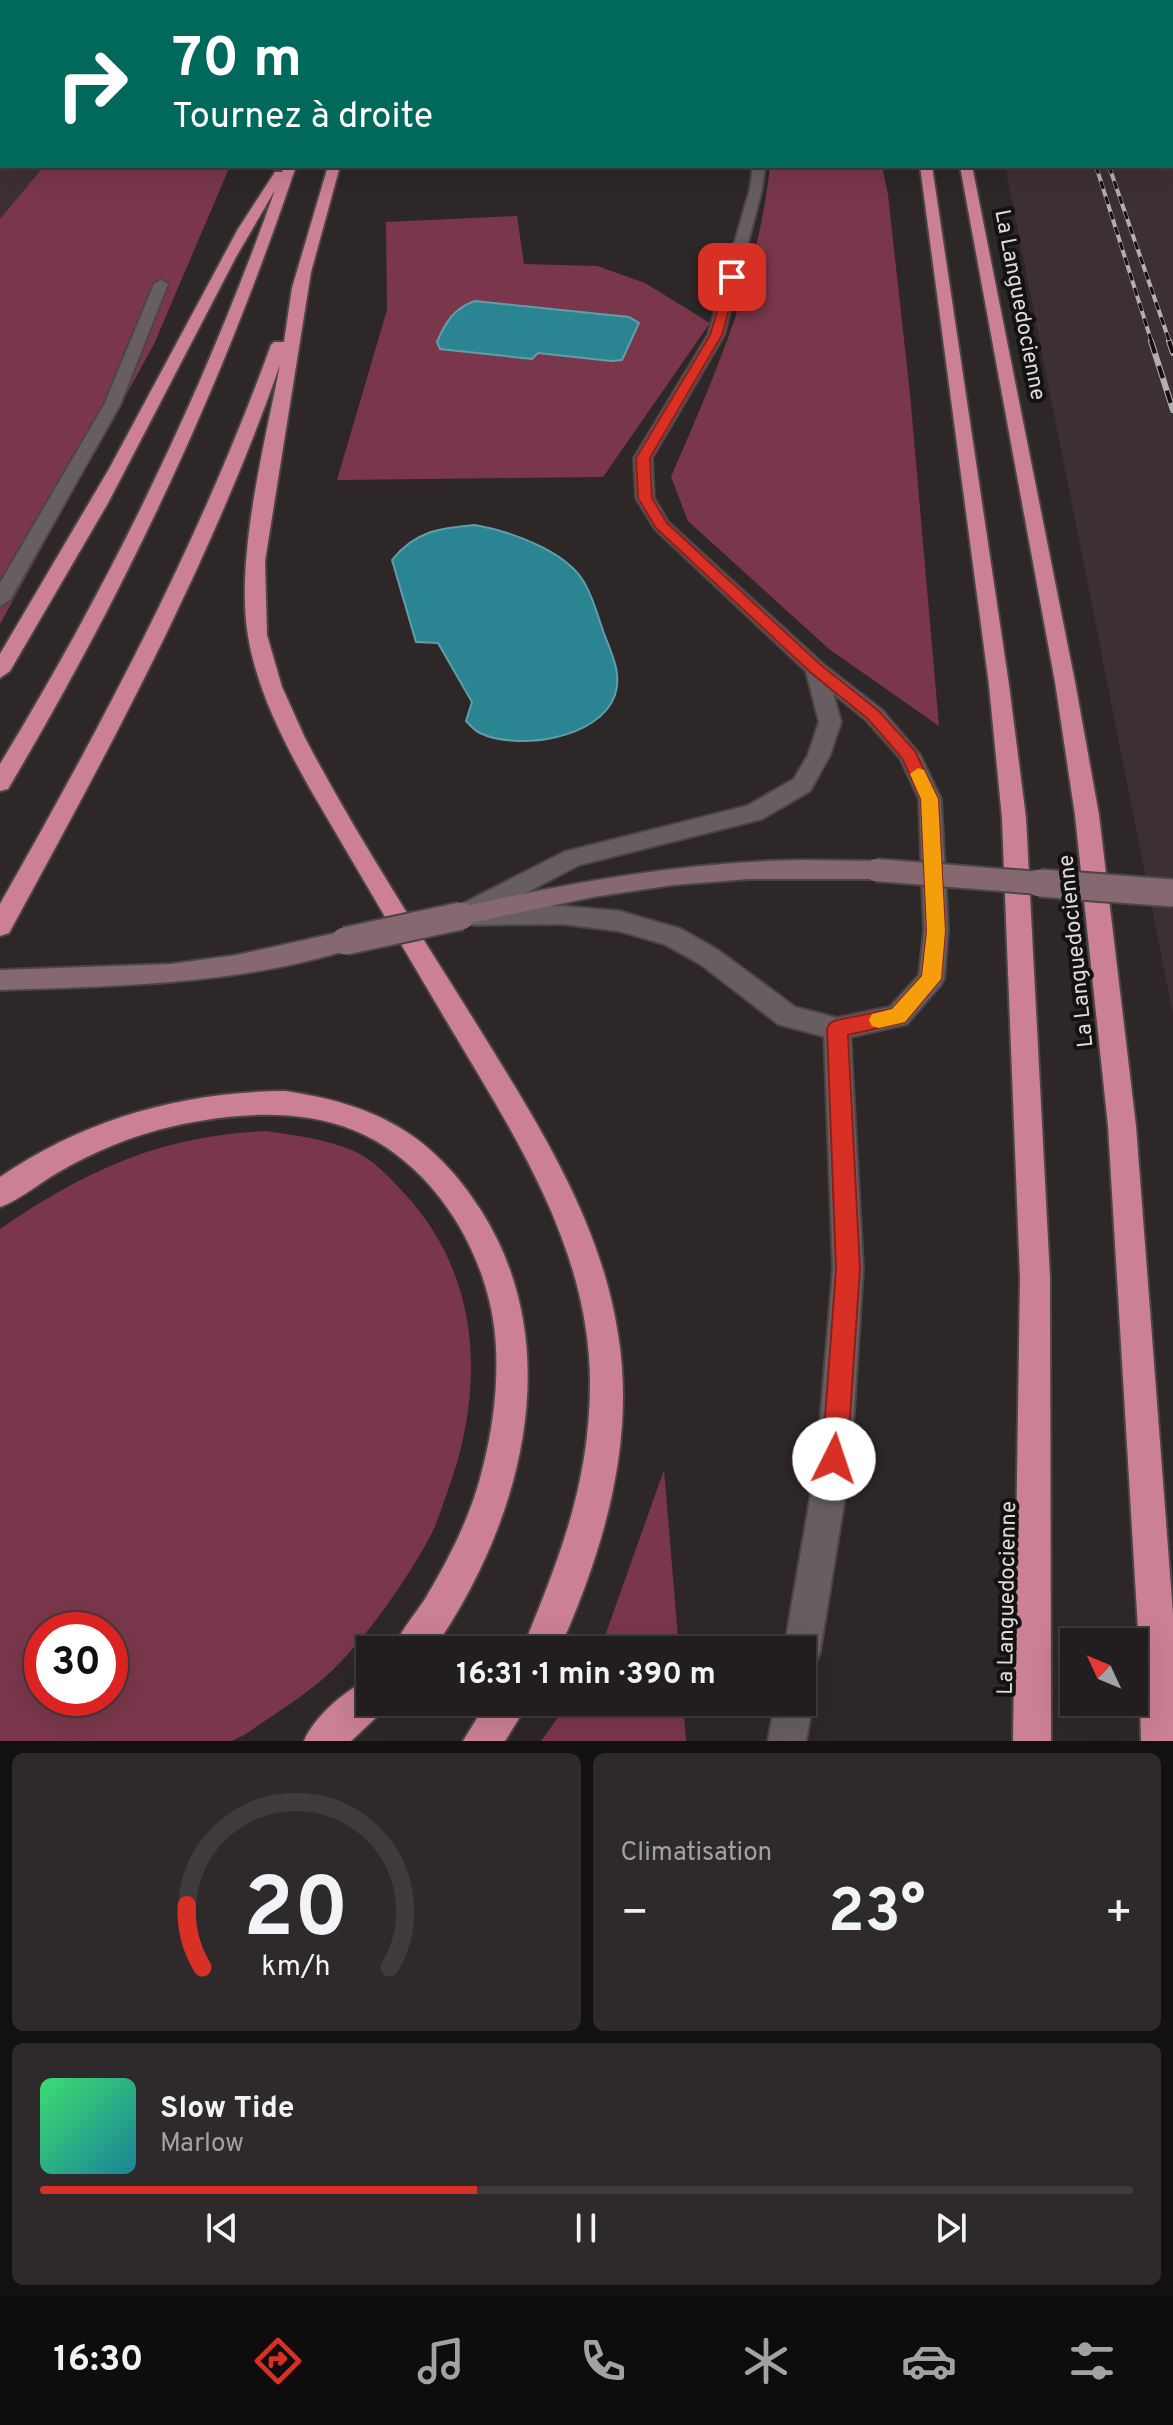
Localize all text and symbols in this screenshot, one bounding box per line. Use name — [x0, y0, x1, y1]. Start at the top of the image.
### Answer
text: 70 m — [172, 26, 302, 96]
icon: right — [40, 32, 144, 136]
text: Tournez à droite — [172, 95, 433, 141]
street label: La Languedocienne — [987, 207, 1051, 403]
pin — [698, 243, 766, 311]
icon: arrive — [710, 255, 754, 299]
street label: La Languedocienne — [1053, 853, 1101, 1049]
position arrow — [792, 1417, 876, 1501]
street label: La Languedocienne — [993, 1501, 1023, 1695]
speed limit sign: 30 — [24, 1612, 128, 1716]
north arrow — [1060, 1628, 1148, 1716]
map controls — [1060, 1628, 1148, 1716]
text: 16:31 · 1 min · 390 m — [456, 1657, 716, 1694]
text: Climatisation — [621, 1837, 772, 1870]
text: 20 — [243, 1861, 349, 1966]
text: 23° — [828, 1877, 926, 1953]
text: − — [621, 1887, 649, 1943]
text: + — [1105, 1887, 1133, 1943]
text: km/h — [262, 1950, 331, 1986]
text: Slow Tide — [160, 2091, 294, 2128]
text: Marlow — [160, 2128, 244, 2161]
icon: previous — [200, 2206, 244, 2250]
icon: pause — [564, 2206, 608, 2250]
icon: next — [929, 2206, 973, 2250]
icon: directions — [250, 2333, 306, 2389]
icon: music — [413, 2333, 469, 2389]
icon: phone — [575, 2333, 631, 2389]
icon: climate — [738, 2333, 794, 2389]
icon: car — [901, 2333, 957, 2389]
icon: filters — [1064, 2333, 1120, 2389]
text: 16:30 — [53, 2338, 143, 2384]

